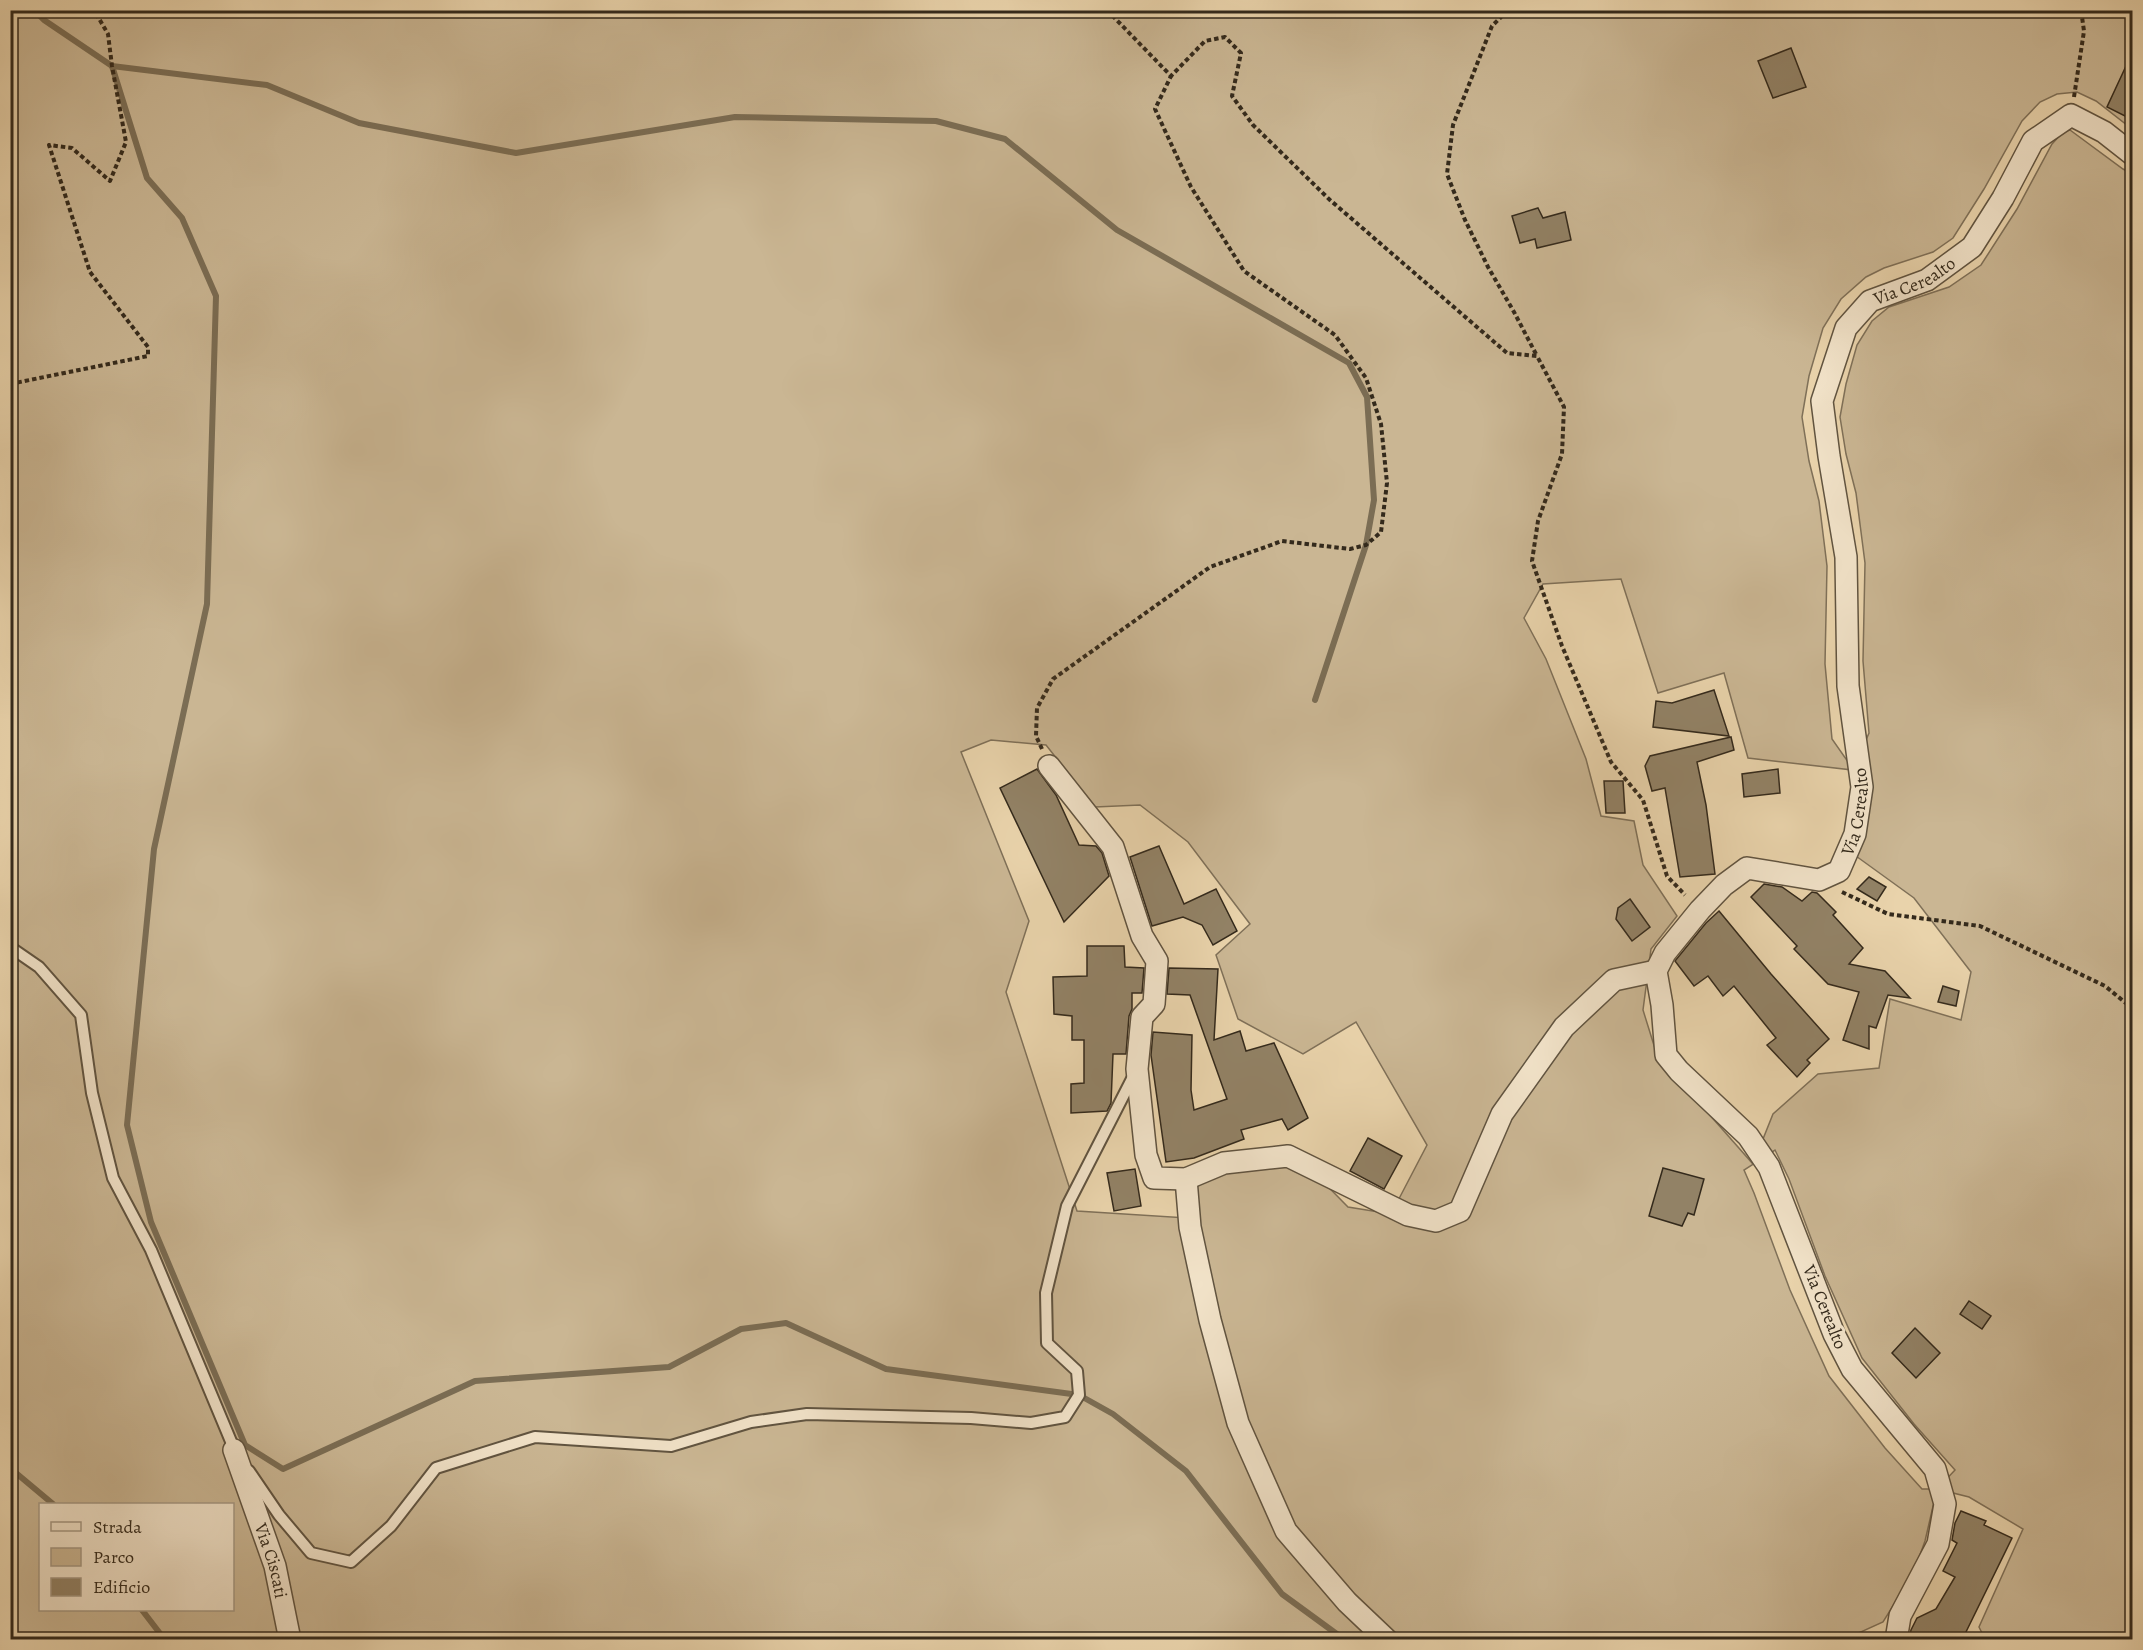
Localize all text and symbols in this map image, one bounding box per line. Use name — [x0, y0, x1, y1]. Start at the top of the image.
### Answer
street label: Via Cerealto — [1869, 251, 1960, 311]
street label: Via Cerealto — [1835, 766, 1874, 860]
street label: Via Cerealto — [1797, 1260, 1853, 1353]
legend — [39, 1503, 234, 1611]
text: Strada — [93, 1515, 142, 1539]
street label: Via Ciscati — [248, 1519, 293, 1600]
text: Parco — [93, 1545, 134, 1569]
text: Edificio — [93, 1575, 150, 1599]

